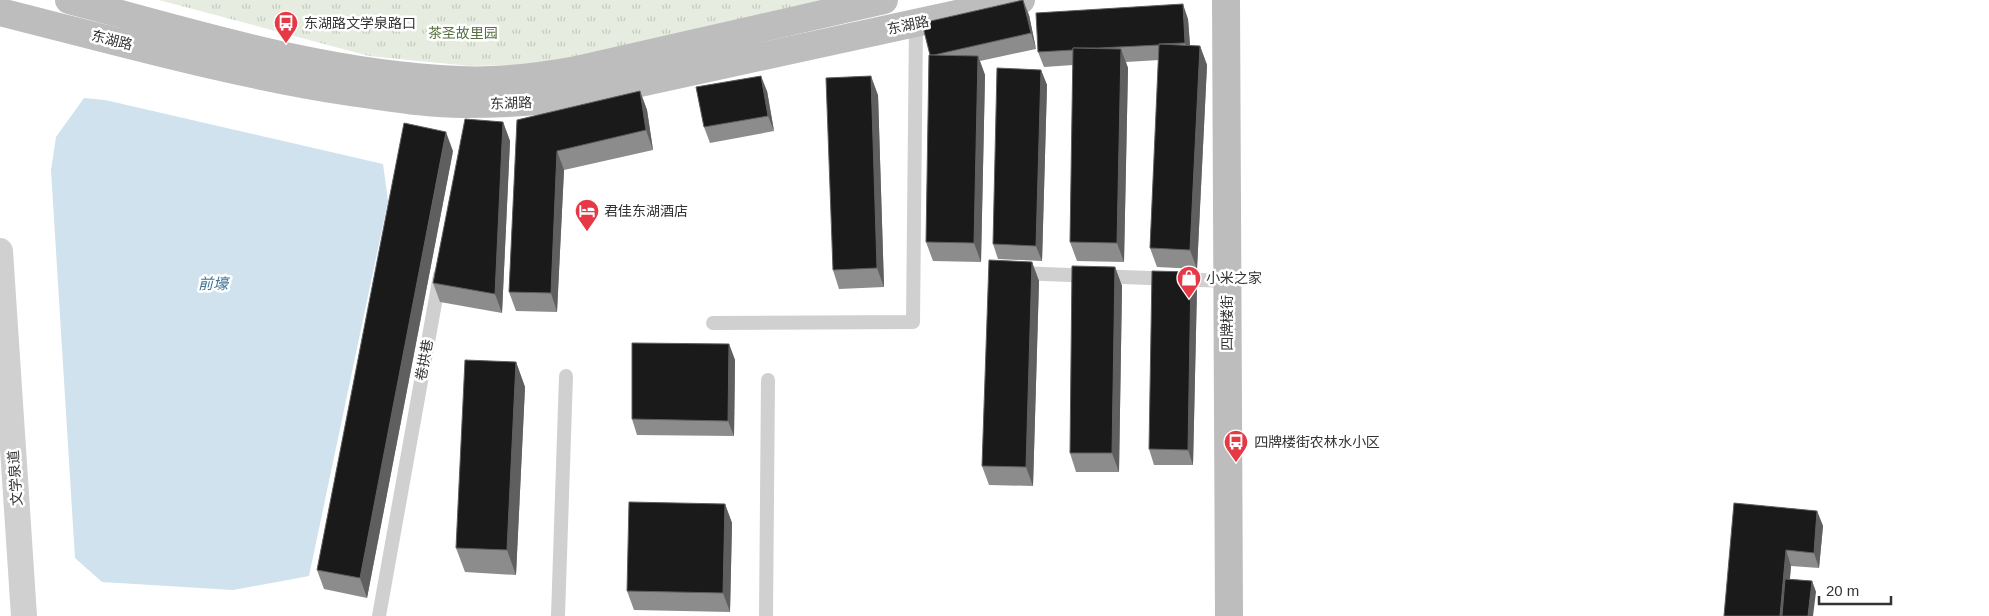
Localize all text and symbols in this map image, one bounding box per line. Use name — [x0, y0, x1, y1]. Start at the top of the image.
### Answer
bus stop icon: 东湖路文学泉路口 — [273, 10, 299, 44]
street label: 东湖路 — [886, 13, 930, 37]
place label: 东湖路文学泉路口 — [304, 15, 416, 31]
park label: 茶圣故里园 — [428, 25, 498, 41]
street label: 东湖路 — [90, 27, 134, 53]
street label: 东湖路 — [490, 94, 532, 112]
hotel icon: 君佳东湖酒店 — [574, 198, 600, 232]
place label: 君佳东湖酒店 — [604, 203, 688, 219]
shop icon: 小米之家 — [1176, 265, 1202, 299]
place label: 小米之家 — [1206, 270, 1262, 286]
water label: 前壕 — [198, 275, 231, 292]
street label: 四牌楼街 — [1219, 295, 1235, 351]
street label: 卷拱巷 — [412, 338, 436, 382]
bus stop icon: 四牌楼街农林水小区 — [1223, 429, 1249, 463]
place label: 四牌楼街农林水小区 — [1254, 434, 1380, 450]
street label: 文学泉道 — [5, 450, 25, 506]
scale bar — [1819, 574, 1892, 606]
text: 20 m — [1826, 582, 1859, 599]

